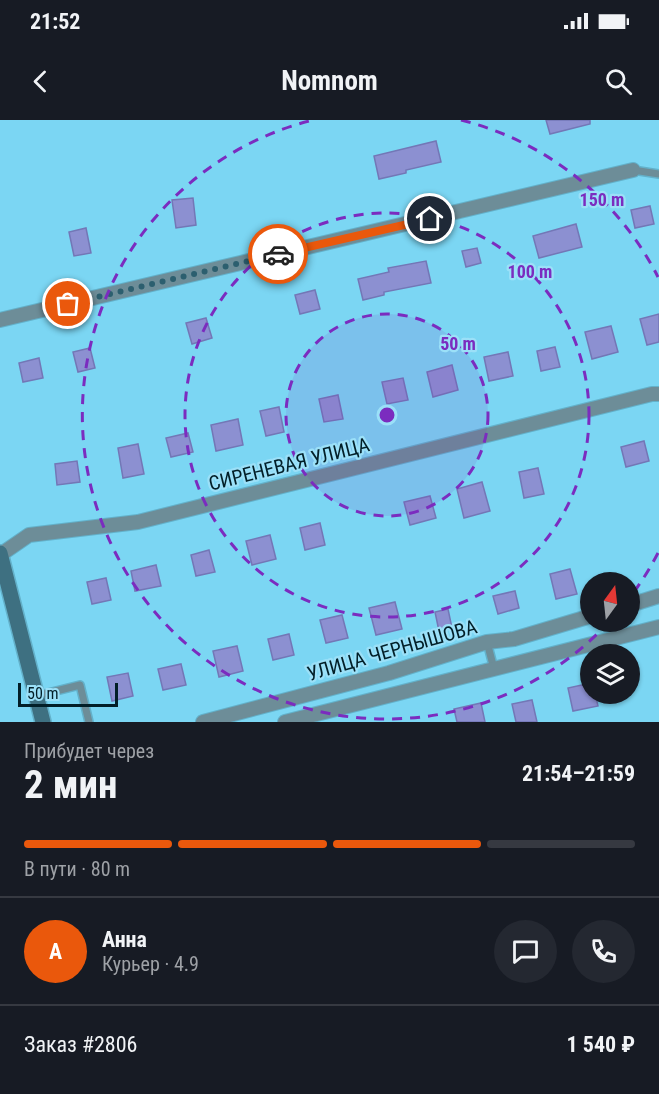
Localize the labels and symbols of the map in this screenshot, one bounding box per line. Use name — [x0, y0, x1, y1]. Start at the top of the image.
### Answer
text: 150 m — [580, 189, 624, 210]
pin — [404, 193, 455, 244]
courier — [248, 224, 308, 284]
text: 100 m — [508, 261, 552, 282]
pin — [42, 278, 93, 329]
text: 50 m — [440, 333, 476, 354]
centre of rings — [377, 405, 397, 425]
street label: СИРЕНЕВАЯ УЛИЦА — [206, 432, 372, 496]
north arrow — [580, 572, 640, 632]
street label: УЛИЦА ЧЕРНЫШОВА — [304, 614, 480, 686]
scale bar — [18, 680, 118, 708]

